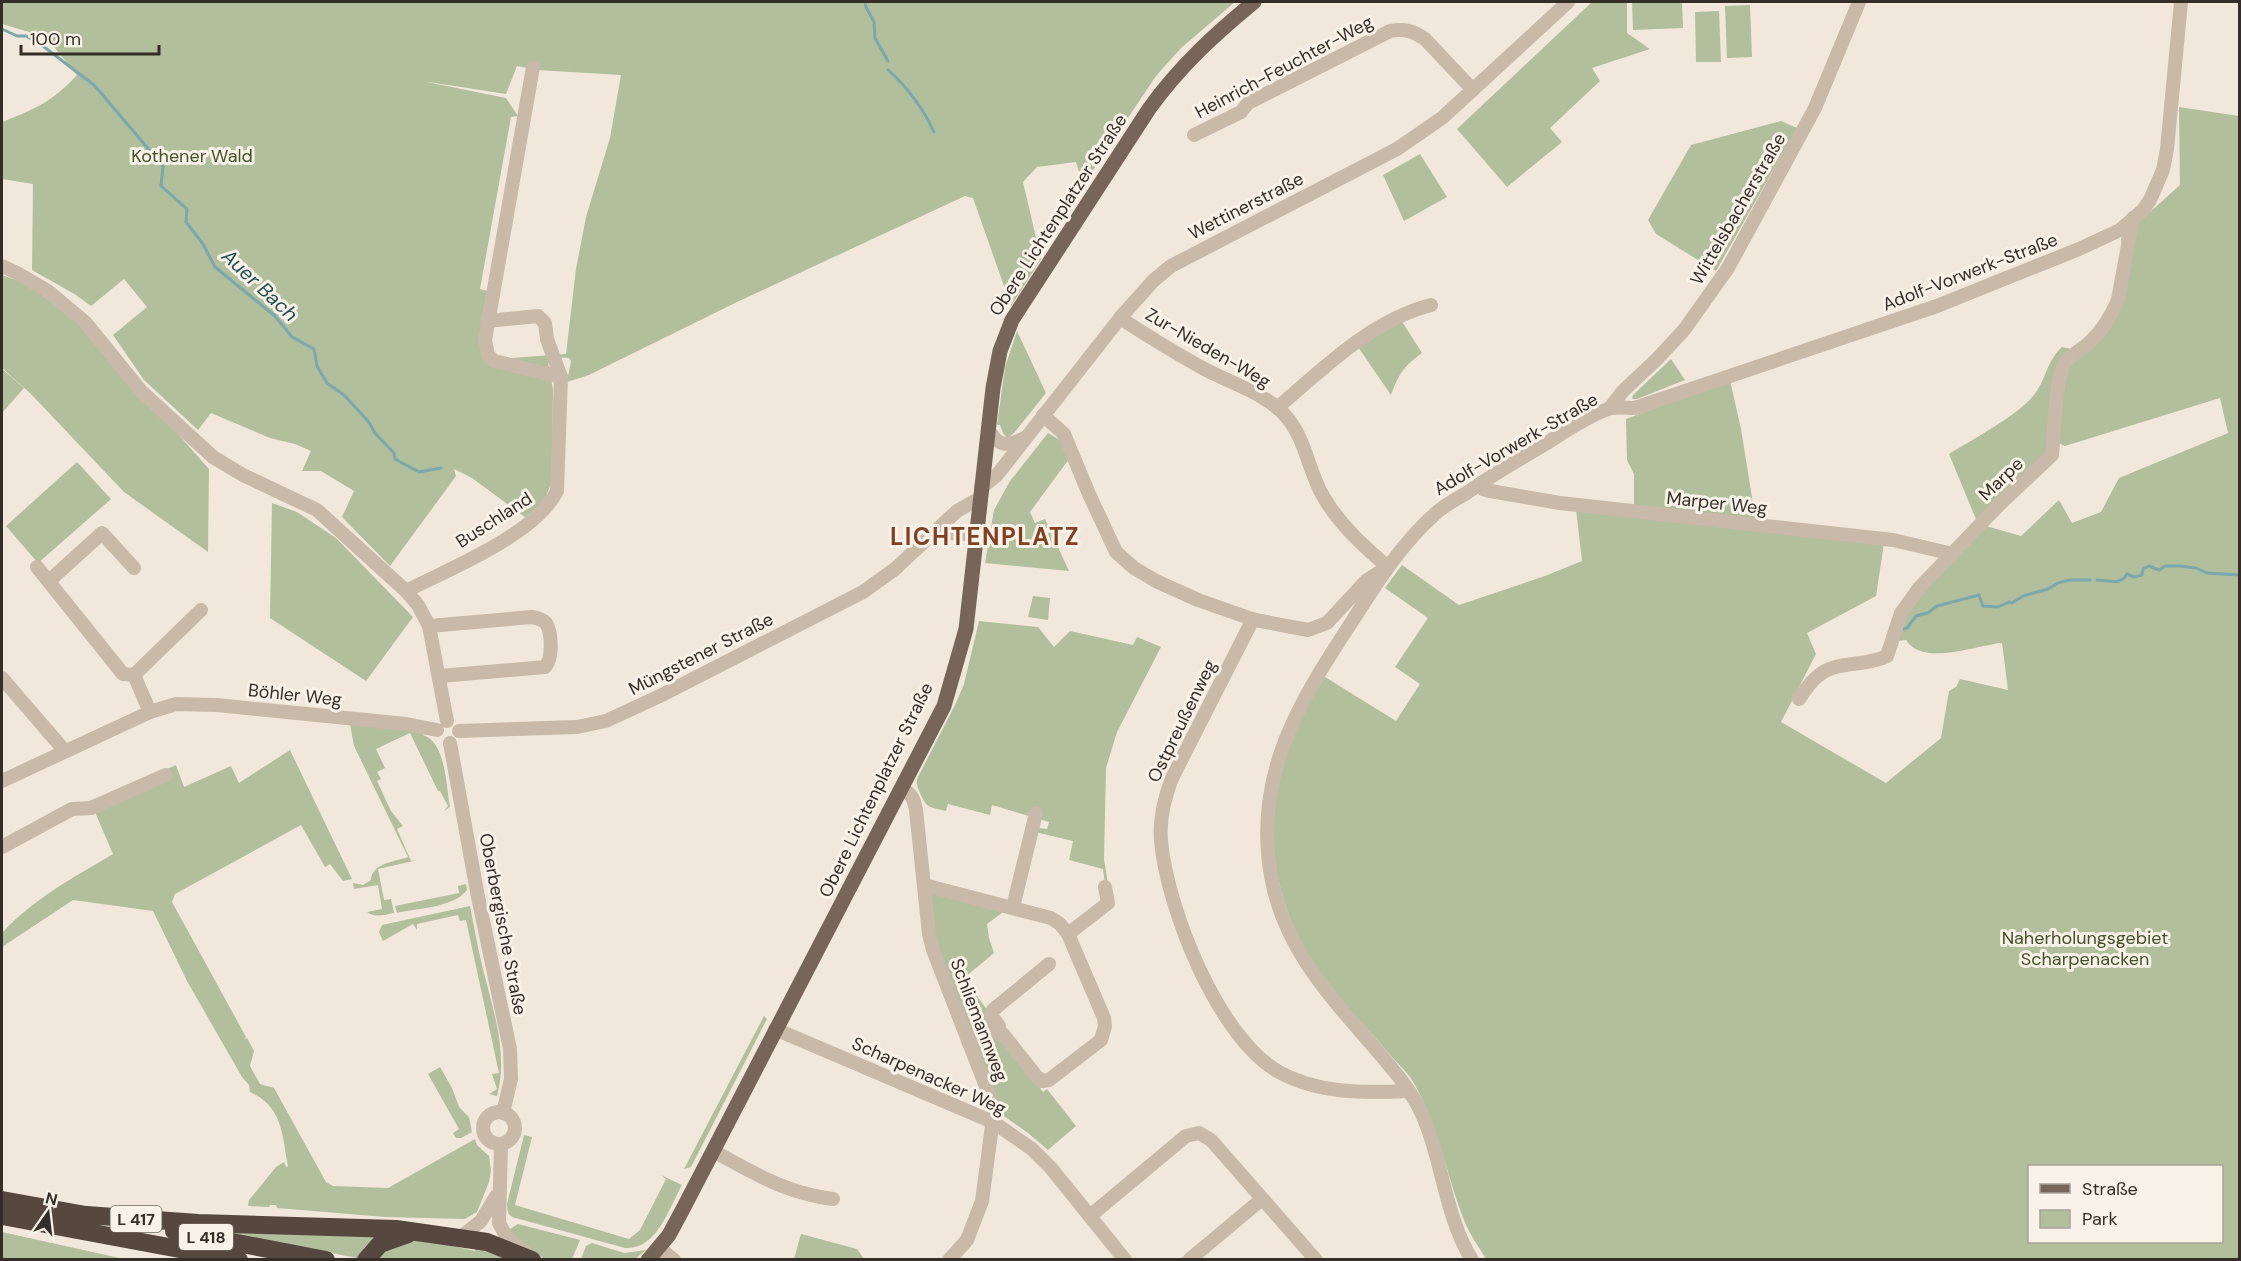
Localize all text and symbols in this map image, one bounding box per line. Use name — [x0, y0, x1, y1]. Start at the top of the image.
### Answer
street label: Heinrich-Feuchter-Weg — [1191, 10, 1377, 124]
scale bar — [21, 18, 159, 56]
text: 100 m — [30, 27, 81, 51]
street label: Obere Lichtenplatzer Straße — [984, 109, 1132, 321]
street label: Wittelsbacherstraße — [1685, 129, 1791, 289]
park label: Kothener Wald — [131, 144, 253, 168]
street label: Wettinerstraße — [1184, 167, 1308, 245]
street label: Adolf-Vorwerk-Straße — [1879, 228, 2061, 316]
water label: Auer Bach — [216, 242, 304, 327]
street label: Zur-Nieden-Weg — [1141, 302, 1275, 394]
street label: Adolf-Vorwerk-Straße — [1430, 387, 1602, 501]
street label: Marpe — [1974, 452, 2028, 506]
street label: Buschland — [451, 486, 537, 554]
street label: Marper Weg — [1665, 486, 1769, 520]
district label: LICHTENPLATZ — [890, 521, 1080, 552]
street label: Müngstener Straße — [625, 607, 777, 701]
street label: Ostpreußenweg — [1142, 656, 1222, 786]
street label: Böhler Weg — [247, 678, 343, 712]
street label: Obere Lichtenplatzer Straße — [813, 679, 939, 901]
street label: Oberbergische Straße — [474, 831, 532, 1017]
park label: Naherholungsgebiet Scharpenacken — [2002, 926, 2168, 971]
street label: Schliemannweg — [945, 955, 1013, 1085]
street label: Scharpenacker Weg — [848, 1031, 1010, 1121]
legend — [2028, 1165, 2223, 1243]
text: Straße — [2082, 1177, 2138, 1201]
north arrow — [18, 1183, 78, 1243]
text: N — [43, 1187, 60, 1211]
road number: L 417 — [110, 1206, 162, 1232]
text: Park — [2082, 1207, 2118, 1231]
road number: L 418 — [179, 1224, 233, 1250]

